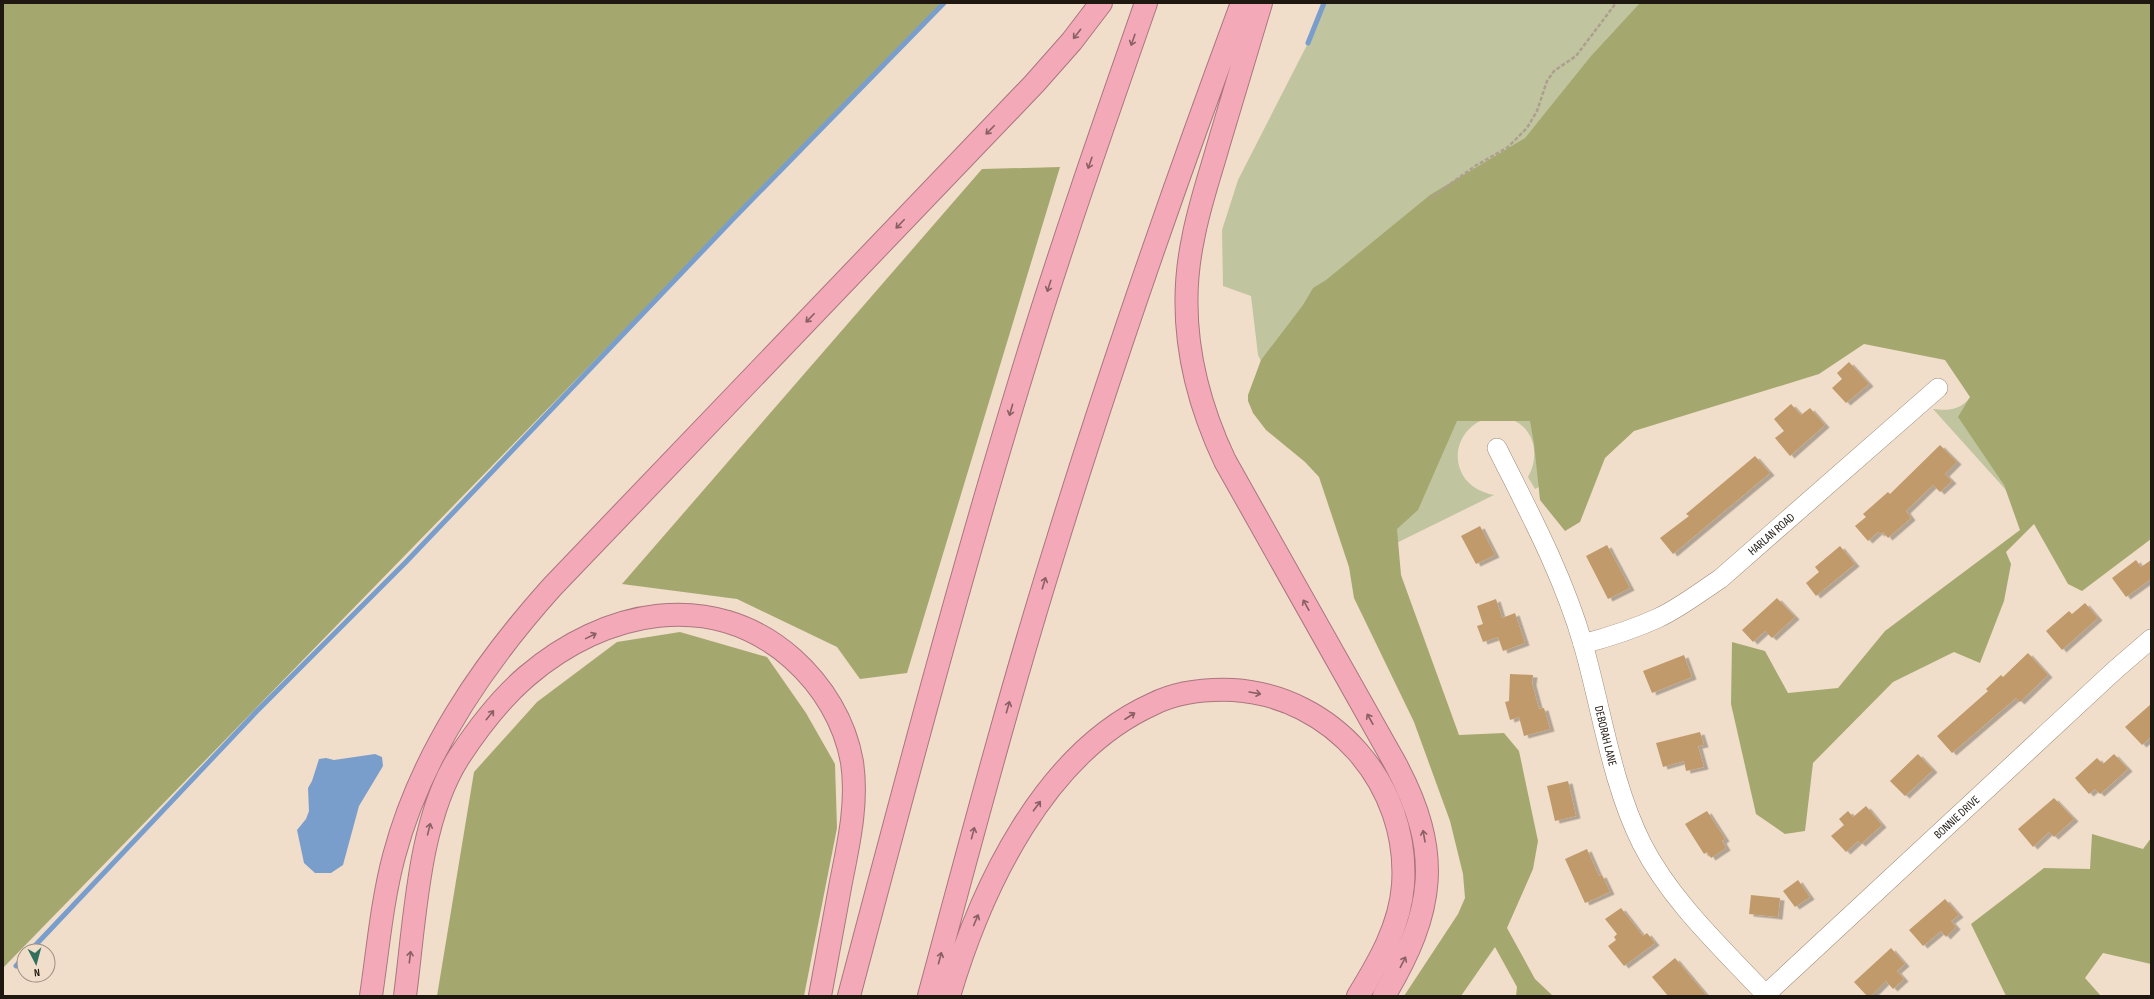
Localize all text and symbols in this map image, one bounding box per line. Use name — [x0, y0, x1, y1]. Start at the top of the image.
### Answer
one-way arrow — [1073, 29, 1081, 40]
one-way arrow — [1129, 33, 1136, 46]
one-way arrow — [985, 125, 994, 135]
one-way arrow — [1086, 156, 1093, 169]
one-way arrow — [895, 219, 904, 229]
one-way arrow — [1045, 280, 1053, 292]
one-way arrow — [805, 313, 815, 323]
one-way arrow — [1007, 404, 1014, 417]
street label: HARLAN ROAD — [1745, 510, 1798, 558]
one-way arrow — [1041, 576, 1048, 589]
one-way arrow — [1302, 600, 1310, 612]
one-way arrow — [585, 632, 597, 639]
one-way arrow — [1248, 689, 1261, 697]
one-way arrow — [1005, 701, 1012, 714]
street label: DEBORAH LANE — [1591, 704, 1621, 768]
one-way arrow — [485, 710, 494, 721]
one-way arrow — [1125, 712, 1136, 720]
one-way arrow — [1366, 713, 1374, 725]
street label: BONNIE DRIVE — [1931, 792, 1983, 842]
one-way arrow — [1033, 800, 1042, 811]
one-way arrow — [426, 823, 434, 836]
one-way arrow — [970, 827, 977, 840]
one-way arrow — [1419, 830, 1427, 843]
one-way arrow — [972, 914, 980, 926]
north arrow — [16, 943, 56, 983]
one-way arrow — [406, 951, 414, 964]
one-way arrow — [936, 952, 944, 965]
one-way arrow — [1400, 957, 1408, 969]
text: N — [33, 966, 41, 979]

